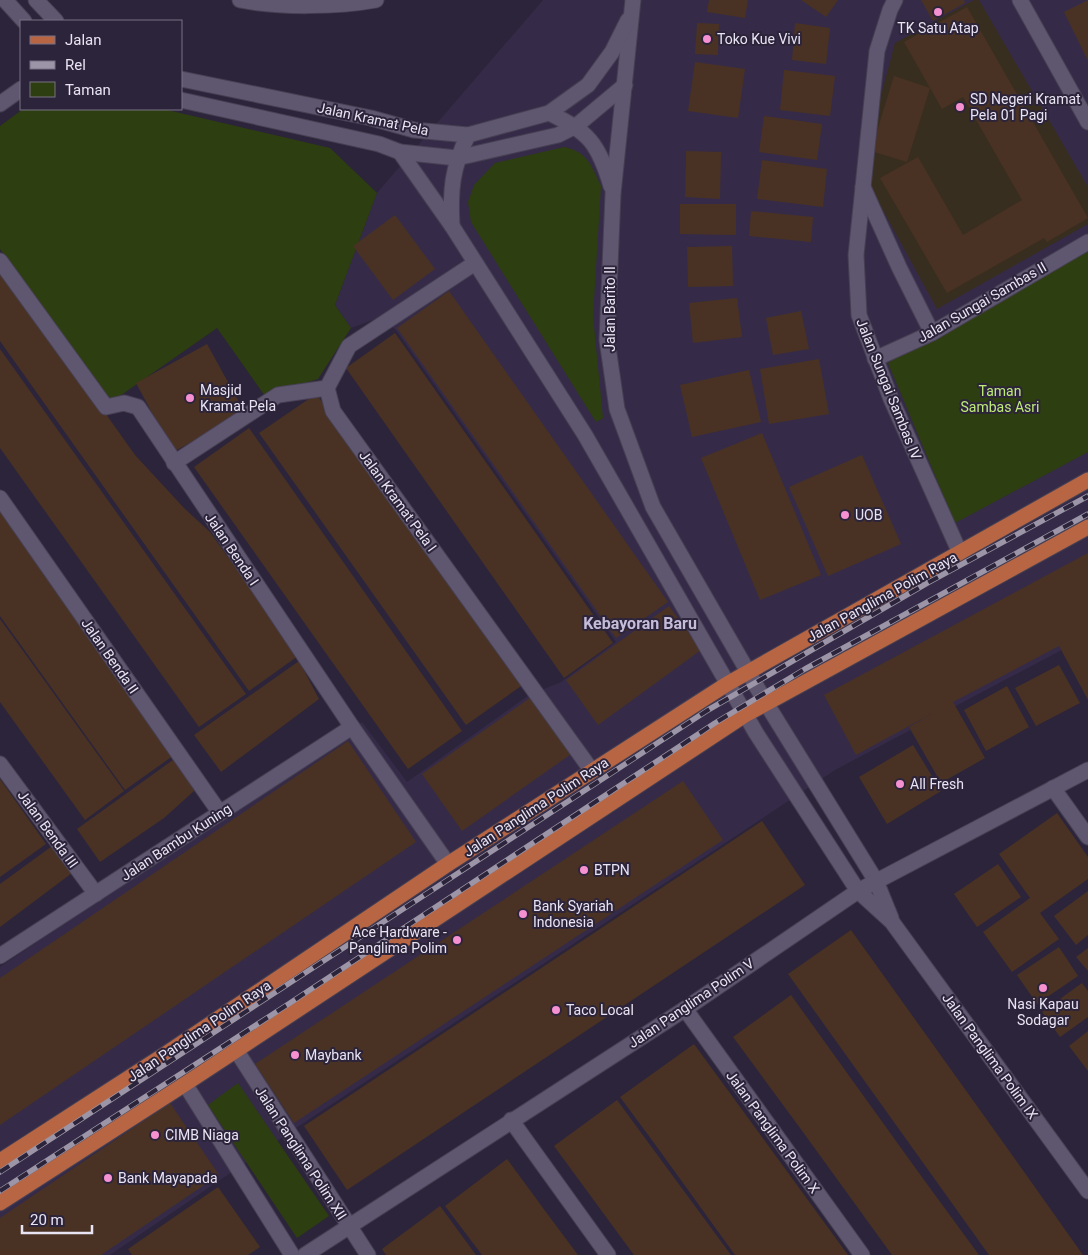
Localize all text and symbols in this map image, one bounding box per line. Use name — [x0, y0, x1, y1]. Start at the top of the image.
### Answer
marker: TK Satu Atap — [932, 6, 944, 18]
legend — [20, 20, 182, 110]
place label: TK Satu Atap — [897, 20, 979, 36]
text: Jalan — [65, 31, 102, 49]
place label: Toko Kue Vivi — [717, 31, 801, 47]
marker: Toko Kue Vivi — [701, 33, 713, 45]
text: Rel — [65, 56, 86, 74]
text: Taman — [65, 81, 111, 99]
place label: SD Negeri Kramat Pela 01 Pagi — [970, 91, 1081, 123]
street label: Jalan Kramat Pela — [316, 99, 430, 139]
marker: SD Negeri Kramat Pela 01 Pagi — [954, 101, 966, 113]
street label: Jalan Sungai Sambas II — [915, 259, 1049, 345]
street label: Jalan Barito II — [602, 266, 618, 352]
street label: Jalan Sungai Sambas IV — [853, 316, 925, 462]
place label: Masjid Kramat Pela — [200, 382, 276, 414]
park label: Taman Sambas Asri — [961, 383, 1039, 415]
marker: Masjid Kramat Pela — [184, 392, 196, 404]
street label: Jalan Kramat Pela I — [356, 447, 440, 555]
place label: UOB — [855, 507, 882, 523]
marker: UOB — [839, 509, 851, 521]
street label: Jalan Benda I — [202, 510, 262, 588]
street label: Jalan Panglima Polim Raya — [804, 549, 960, 645]
district label: Kebayoran Baru — [583, 614, 697, 633]
street label: Jalan Benda II — [78, 615, 142, 697]
street label: Jalan Panglima Polim Raya — [461, 754, 611, 860]
place label: All Fresh — [910, 776, 964, 792]
marker: All Fresh — [894, 778, 906, 790]
street label: Jalan Benda III — [15, 787, 81, 871]
street label: Jalan Bambu Kuning — [118, 800, 234, 884]
place label: BTPN — [594, 862, 630, 878]
marker: BTPN — [578, 864, 590, 876]
place label: Bank Syariah Indonesia — [533, 898, 614, 930]
marker: Bank Syariah Indonesia — [517, 908, 529, 920]
place label: Ace Hardware - Panglima Polim — [349, 924, 447, 956]
marker: Ace Hardware - Panglima Polim — [451, 934, 463, 946]
street label: Jalan Panglima Polim V — [625, 955, 757, 1051]
street label: Jalan Panglima Polim Raya — [124, 977, 274, 1085]
marker: Nasi Kapau Sodagar — [1037, 982, 1049, 994]
street label: Jalan Panglima Polim IX — [939, 990, 1041, 1122]
place label: Nasi Kapau Sodagar — [1007, 996, 1079, 1028]
place label: Taco Local — [566, 1002, 634, 1018]
marker: Taco Local — [550, 1004, 562, 1016]
place label: Maybank — [305, 1047, 363, 1063]
marker: Maybank — [289, 1049, 301, 1061]
street label: Jalan Panglima Polim X — [723, 1068, 823, 1197]
street label: Jalan Panglima Polim XII — [252, 1083, 350, 1223]
place label: CIMB Niaga — [165, 1127, 239, 1143]
marker: CIMB Niaga — [149, 1129, 161, 1141]
place label: Bank Mayapada — [118, 1170, 218, 1186]
marker: Bank Mayapada — [102, 1172, 114, 1184]
scale bar — [22, 1202, 92, 1234]
text: 20 m — [30, 1211, 64, 1229]

